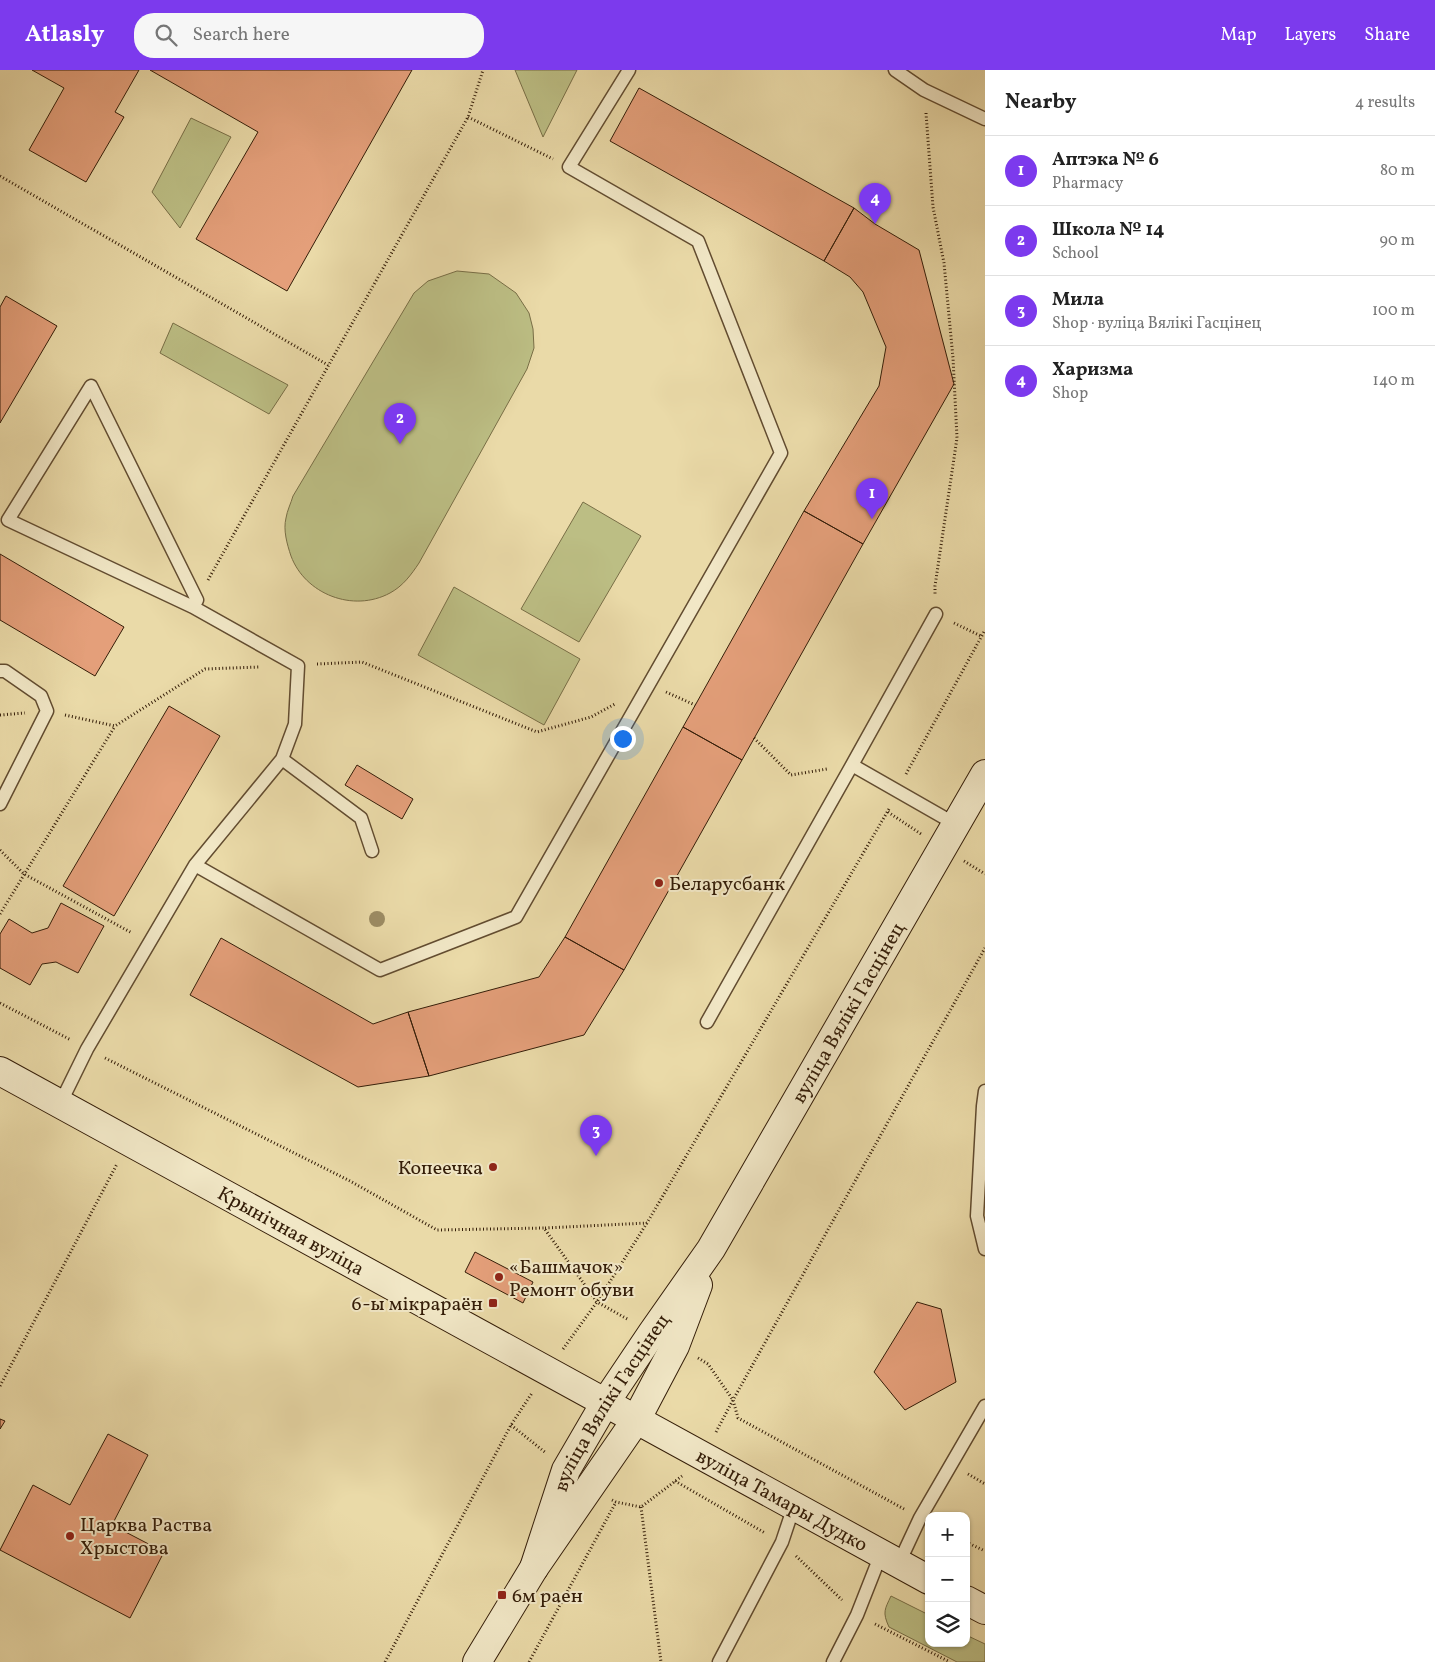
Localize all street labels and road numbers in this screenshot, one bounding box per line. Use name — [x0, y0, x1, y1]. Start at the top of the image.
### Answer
street label: вуліца Вялікі Гасцінец — [786, 917, 913, 1109]
street label: Крынічная вуліца — [212, 1181, 369, 1284]
street label: вуліца Вялікі Гасцінец — [548, 1308, 678, 1495]
street label: вуліца Тамары Дудко — [690, 1443, 872, 1560]

